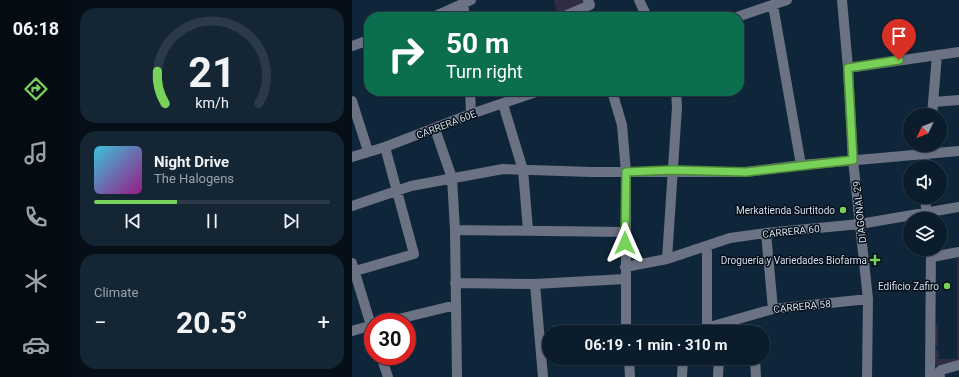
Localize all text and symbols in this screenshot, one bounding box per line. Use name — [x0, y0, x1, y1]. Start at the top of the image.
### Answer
text: 06:18 — [13, 18, 59, 39]
pin — [882, 19, 916, 60]
icon: arrive — [888, 25, 910, 47]
text: 50 m — [446, 27, 509, 60]
icon: right — [380, 28, 432, 80]
text: 21 — [188, 47, 236, 96]
text: Turn right — [446, 61, 523, 82]
icon: directions — [22, 75, 50, 103]
text: km/h — [195, 94, 229, 110]
street label: CARRERA 60E — [415, 108, 478, 141]
north arrow — [903, 108, 947, 152]
map controls — [903, 108, 947, 256]
icon: music — [22, 139, 50, 167]
text: Night Drive — [154, 153, 229, 171]
button: sound — [903, 160, 947, 204]
text: The Halogens — [154, 171, 234, 186]
street label: DIAGONAL 29 — [851, 180, 868, 244]
icon: phone — [22, 203, 50, 231]
place label: Merkatienda Surtitodo — [736, 205, 835, 216]
marker: Merkatienda Surtitodo — [838, 205, 848, 215]
icon: previous — [122, 210, 144, 232]
icon: pause — [201, 210, 223, 232]
icon: next — [280, 210, 302, 232]
button: layers — [903, 212, 947, 256]
position arrow — [604, 222, 646, 264]
street label: CARRERA 60 — [762, 223, 821, 240]
place label: Droguería y Variedades Biofarma — [721, 255, 867, 266]
marker: Droguería y Variedades Biofarma — [870, 255, 880, 265]
icon: climate — [22, 267, 50, 295]
place label: Edificio Zafiro — [878, 281, 939, 292]
marker: Edificio Zafiro — [942, 281, 952, 291]
text: Climate — [94, 285, 138, 300]
street label: CARRERA 58 — [773, 298, 832, 315]
text: 20.5° — [176, 305, 248, 340]
text: − — [94, 310, 107, 335]
text: + — [318, 310, 330, 335]
speed limit sign: 30 — [364, 313, 416, 365]
icon: car — [22, 331, 50, 359]
text: 06:19 · 1 min · 310 m — [585, 336, 727, 354]

